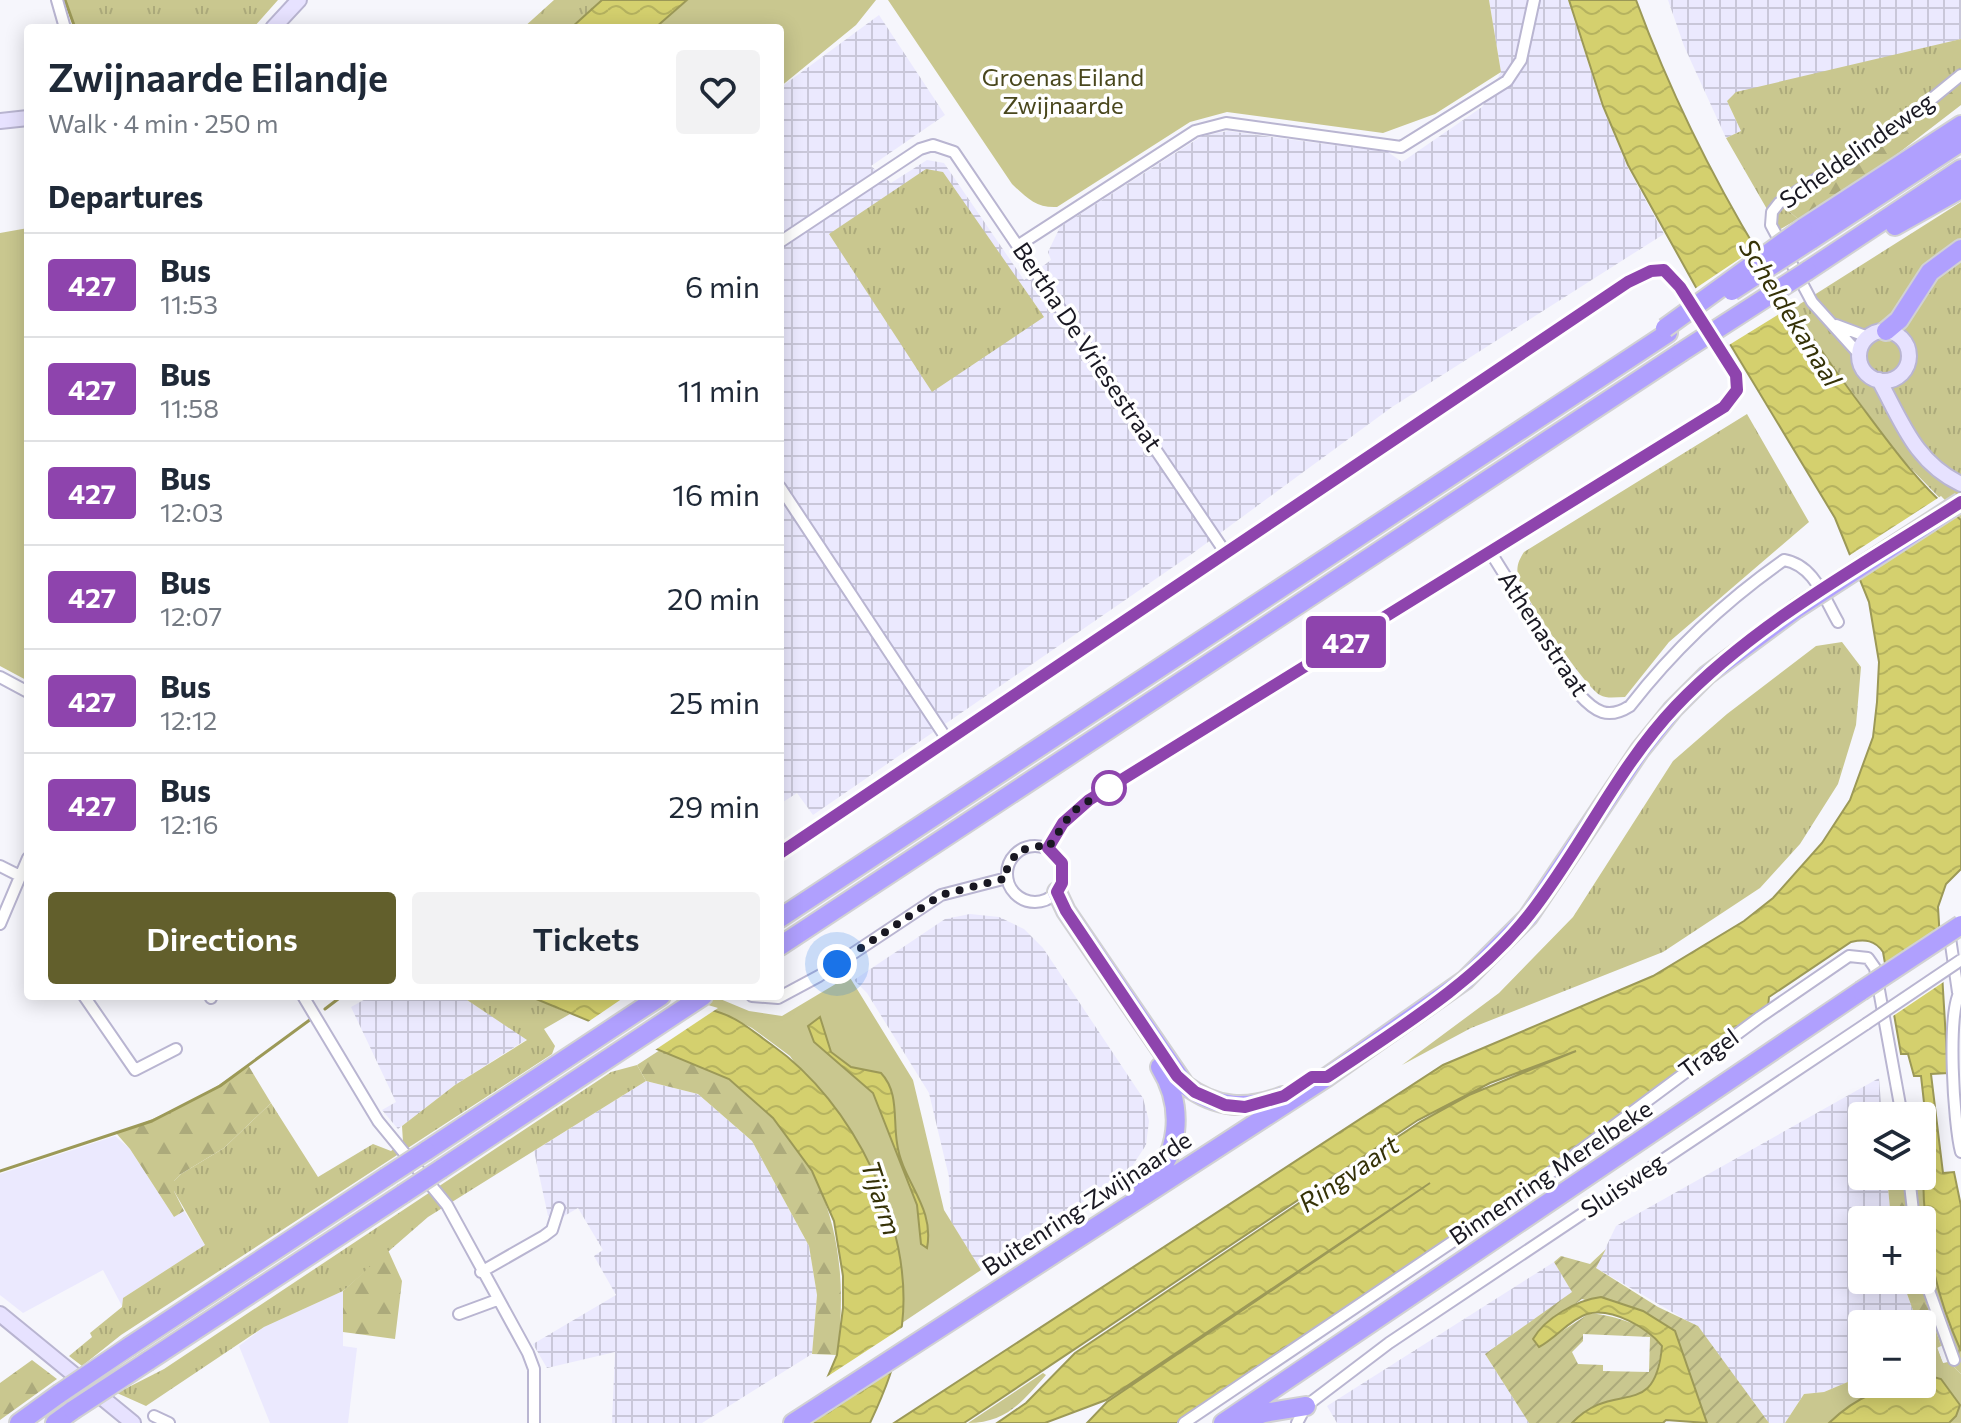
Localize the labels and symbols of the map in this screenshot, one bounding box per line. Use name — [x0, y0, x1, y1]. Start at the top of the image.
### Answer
park label: Groenas Eiland Zwijnaarde — [982, 62, 1144, 119]
street label: Scheldelindeweg — [1773, 86, 1939, 214]
water label: Scheldekanaal — [1734, 233, 1850, 393]
street label: Bertha De Vriesestraat — [1008, 236, 1169, 456]
street label: Athenastraat — [1493, 565, 1595, 701]
line badge: 427 — [1300, 616, 1392, 668]
unlabelled marker — [1092, 771, 1126, 805]
your location — [817, 944, 857, 984]
street label: Tragel — [1673, 1021, 1744, 1084]
street label: Binnenring Merelbeke — [1443, 1093, 1657, 1250]
street label: Buitenring-Zwijnaarde — [976, 1124, 1196, 1281]
water label: Ringvaart — [1292, 1127, 1405, 1218]
street label: Sluisweg — [1575, 1146, 1670, 1223]
water label: Tijarm — [856, 1156, 909, 1239]

